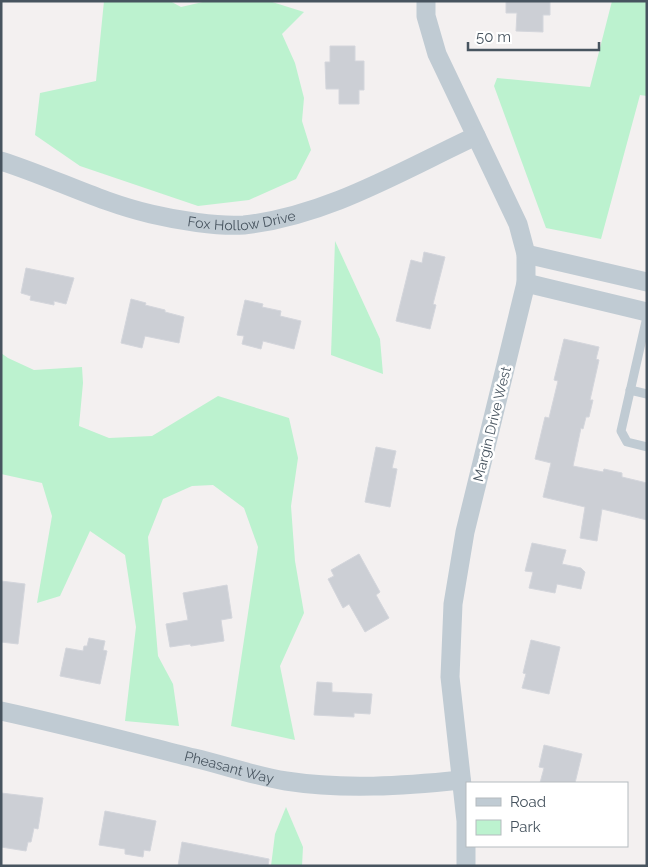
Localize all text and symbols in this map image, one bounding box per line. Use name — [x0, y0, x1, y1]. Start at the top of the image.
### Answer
scale bar — [468, 20, 599, 52]
text: 50 m — [476, 28, 511, 46]
street label: Fox Hollow Drive — [186, 207, 297, 233]
street label: Margin Drive West — [470, 365, 514, 483]
street label: Pheasant Way — [183, 748, 276, 787]
legend — [466, 782, 628, 847]
text: Road — [510, 793, 546, 811]
text: Park — [510, 818, 541, 836]

